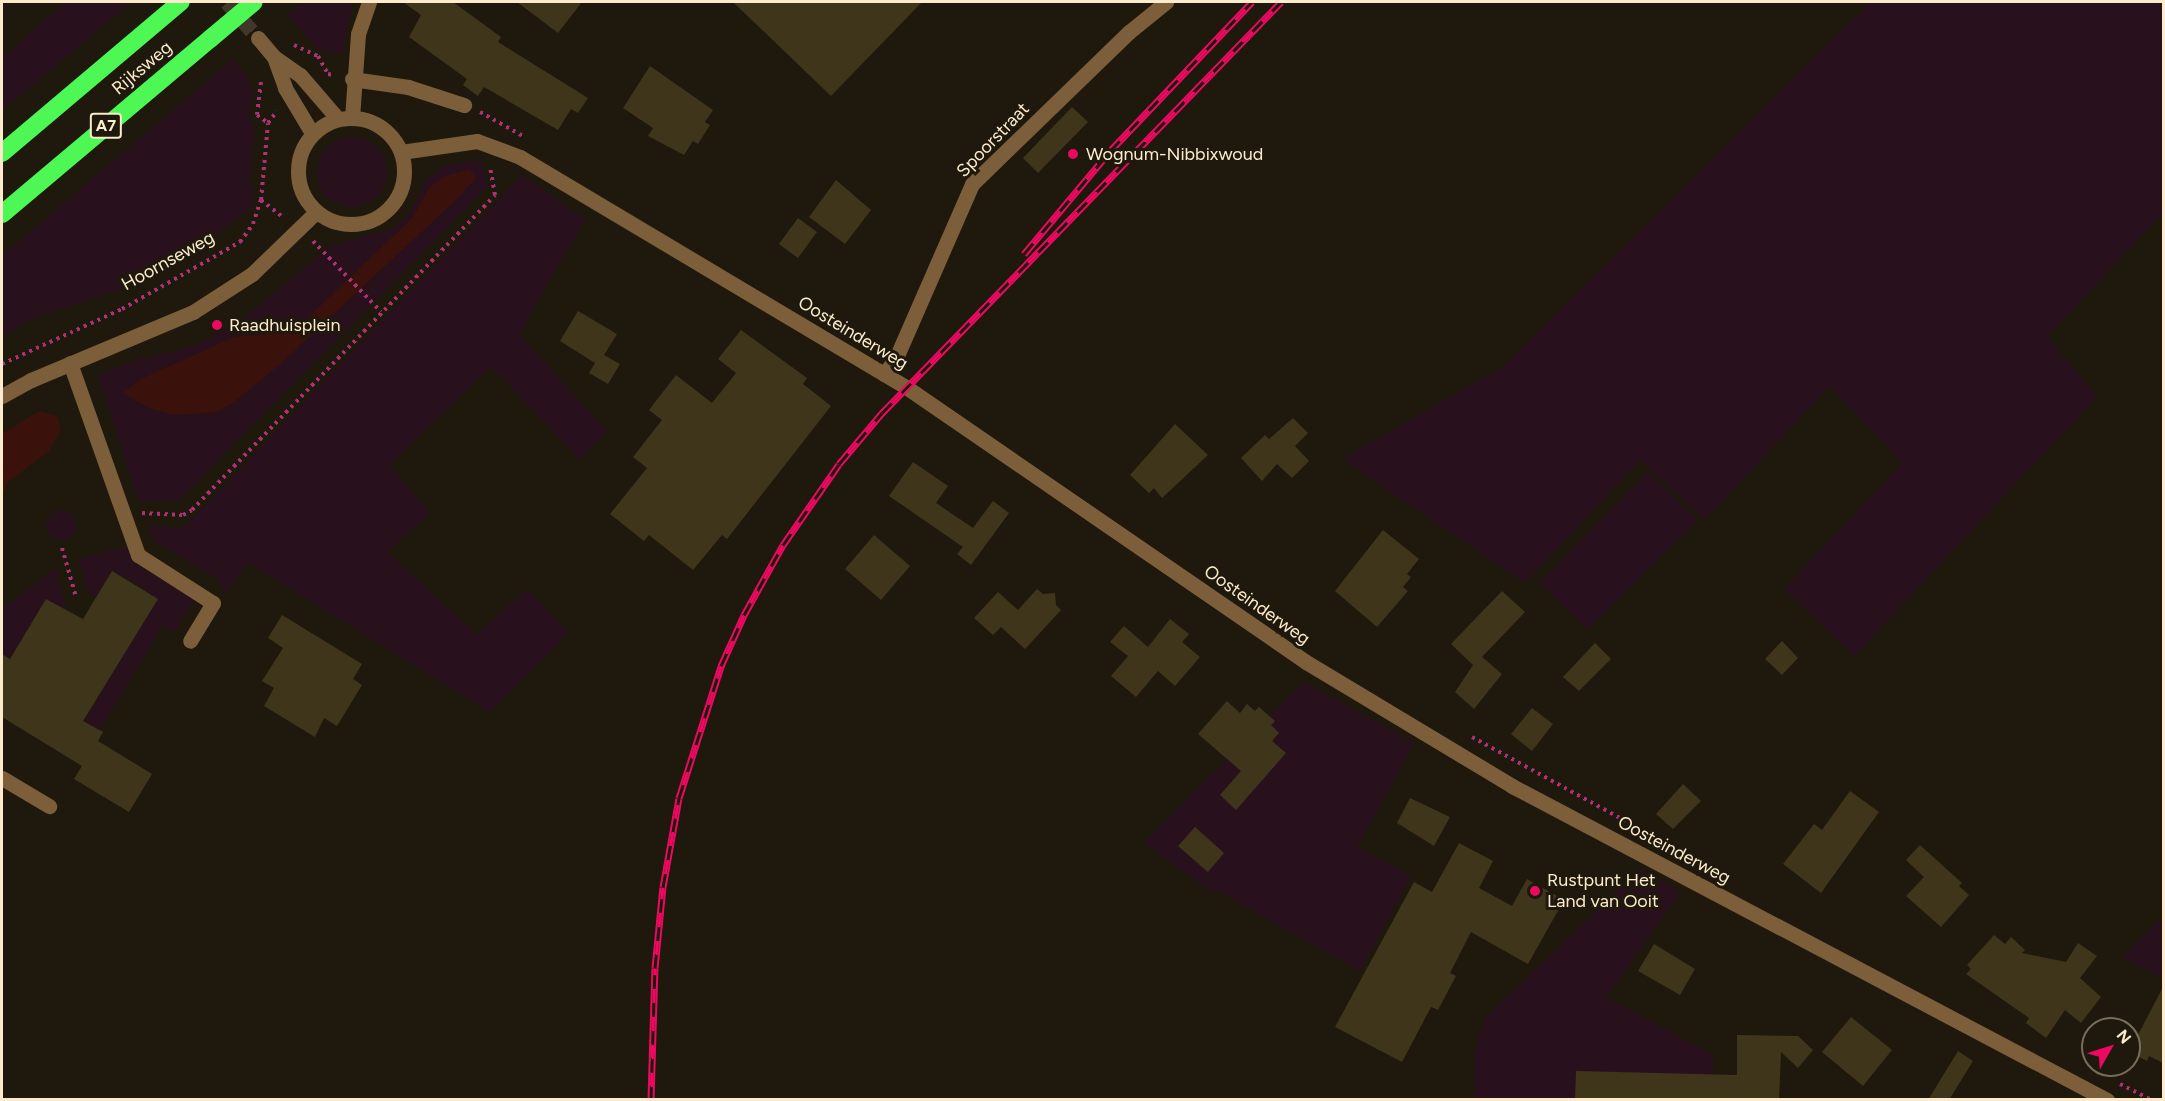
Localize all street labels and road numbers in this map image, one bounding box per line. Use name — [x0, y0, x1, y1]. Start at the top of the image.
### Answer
street label: Rijksweg — [108, 37, 176, 99]
street label: Spoorstraat — [952, 98, 1034, 182]
road number: A7 — [90, 113, 122, 139]
street label: Hoornseweg — [118, 227, 218, 295]
street label: Oosteinderweg — [794, 292, 912, 374]
street label: Oosteinderweg — [1200, 560, 1314, 650]
street label: Oosteinderweg — [1614, 811, 1734, 889]

